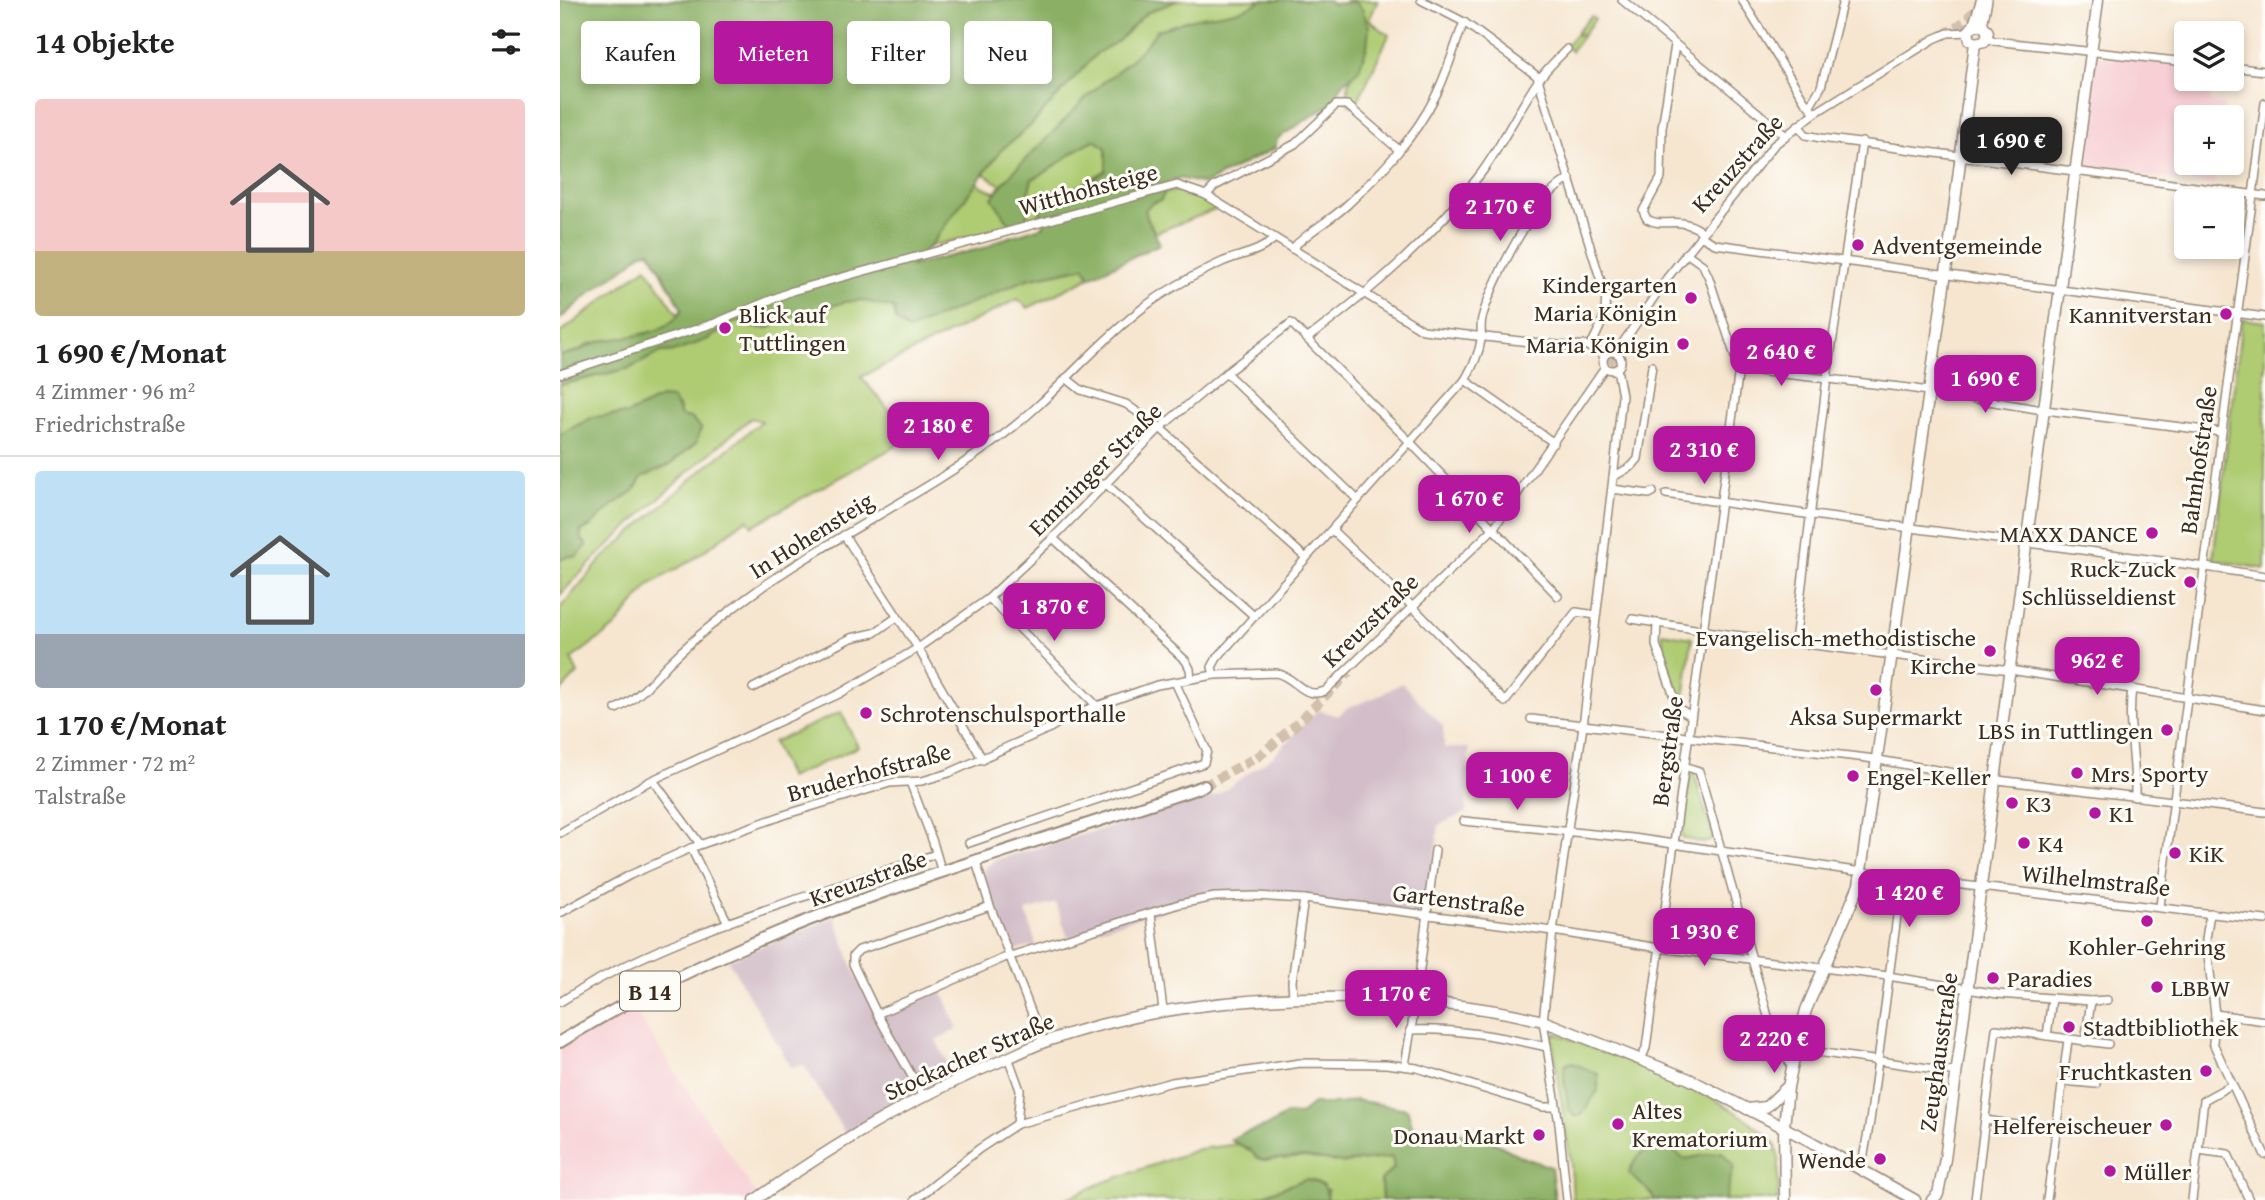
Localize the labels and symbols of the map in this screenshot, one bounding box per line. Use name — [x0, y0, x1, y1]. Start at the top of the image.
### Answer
street label: Kreuzstraße — [1683, 106, 1791, 220]
pin: 1 690 € — [1946, 118, 2076, 177]
street label: Witthohsteige — [1015, 154, 1161, 224]
pin: 2 170 € — [1435, 184, 1565, 243]
place label: Adventgemeinde — [1872, 228, 2042, 263]
marker: Adventgemeinde — [1850, 237, 1866, 253]
place label: Kindergarten Maria Königin — [1534, 267, 1678, 330]
marker: Kindergarten Maria Königin — [1683, 290, 1699, 306]
place label: Blick auf Tuttlingen — [739, 297, 847, 360]
place label: Kannitverstan — [2069, 297, 2213, 332]
marker: Kannitverstan — [2218, 306, 2234, 322]
marker: Blick auf Tuttlingen — [717, 320, 733, 336]
place label: Maria Königin — [1526, 327, 1670, 362]
pin: 2 640 € — [1716, 328, 1846, 388]
marker: Maria Königin — [1675, 336, 1691, 352]
pin: 1 690 € — [1920, 356, 2050, 415]
street label: Bahnhofstraße — [2170, 383, 2226, 537]
street label: Emminger Straße — [1020, 394, 1170, 544]
pin: 2 180 € — [873, 402, 1003, 462]
pin: 2 310 € — [1639, 426, 1769, 486]
pin: 1 670 € — [1404, 476, 1534, 535]
street label: In Hohensteig — [742, 483, 880, 587]
place label: MAXX DANCE — [1999, 516, 2138, 551]
marker: MAXX DANCE — [2144, 525, 2160, 541]
place label: Ruck-Zuck Schlüsseldienst — [2021, 551, 2177, 614]
street label: Kreuzstraße — [1314, 565, 1426, 675]
marker: Ruck-Zuck Schlüsseldienst — [2182, 574, 2198, 590]
pin: 1 870 € — [989, 584, 1119, 643]
place label: Evangelisch-methodistische Kirche — [1695, 620, 1976, 683]
pin: 962 € — [2048, 638, 2146, 697]
marker: Evangelisch-methodistische Kirche — [1982, 643, 1998, 659]
marker: Aksa Supermarkt — [1868, 682, 1884, 698]
street label: Bergstraße — [1642, 694, 1692, 808]
place label: Schrotenschulsporthalle — [880, 696, 1126, 731]
place label: Aksa Supermarkt — [1789, 699, 1963, 734]
marker: Schrotenschulsporthalle — [858, 705, 874, 721]
place label: LBS in Tuttlingen — [1978, 713, 2154, 748]
marker: LBS in Tuttlingen — [2159, 722, 2175, 738]
street label: Bruderhofstraße — [783, 733, 955, 811]
pin: 1 100 € — [1452, 752, 1582, 812]
place label: Mrs. Sporty — [2091, 756, 2208, 791]
place label: Engel-Keller — [1867, 759, 1991, 794]
marker: Mrs. Sporty — [2069, 765, 2085, 781]
marker: Engel-Keller — [1845, 768, 1861, 784]
place label: K3 — [2026, 786, 2052, 821]
marker: K3 — [2004, 795, 2020, 811]
place label: K1 — [2109, 796, 2135, 831]
marker: K1 — [2087, 805, 2103, 821]
place label: K4 — [2038, 826, 2064, 861]
marker: K4 — [2016, 835, 2032, 851]
place label: KiK — [2189, 836, 2225, 871]
street label: Kreuzstraße — [804, 841, 932, 915]
marker: KiK — [2167, 845, 2183, 861]
street label: Wilhelmstraße — [2020, 855, 2172, 905]
pin: 1 420 € — [1844, 870, 1974, 929]
street label: Gartenstraße — [1391, 875, 1527, 925]
pin: 1 930 € — [1639, 908, 1769, 968]
marker: Kohler-Gehring — [2139, 913, 2155, 929]
place label: Kohler-Gehring — [2069, 929, 2226, 964]
place label: Paradies — [2007, 961, 2093, 996]
pin: 1 170 € — [1331, 970, 1461, 1030]
street label: Zeughausstraße — [1909, 970, 1967, 1134]
marker: Paradies — [1985, 970, 2001, 986]
place label: LBBW — [2171, 970, 2231, 1005]
road number: B 14 — [620, 972, 680, 1010]
marker: LBBW — [2149, 979, 2165, 995]
street label: Stockacher Straße — [878, 1003, 1060, 1109]
place label: Stadtbibliothek — [2083, 1010, 2239, 1045]
pin: 2 220 € — [1709, 1016, 1839, 1075]
marker: Stadtbibliothek — [2061, 1019, 2077, 1035]
place label: Fruchtkasten — [2059, 1054, 2193, 1089]
marker: Fruchtkasten — [2198, 1063, 2214, 1079]
place label: Altes Krematorium — [1632, 1093, 1768, 1156]
place label: Helfereischeuer — [1993, 1108, 2152, 1143]
marker: Altes Krematorium — [1610, 1116, 1626, 1132]
marker: Helfereischeuer — [2158, 1117, 2174, 1133]
place label: Donau Markt — [1394, 1118, 1526, 1153]
marker: Donau Markt — [1531, 1127, 1547, 1143]
place label: Wende — [1798, 1142, 1866, 1177]
marker: Wende — [1872, 1151, 1888, 1167]
place label: Müller — [2124, 1154, 2191, 1189]
marker: Müller — [2102, 1163, 2118, 1179]

